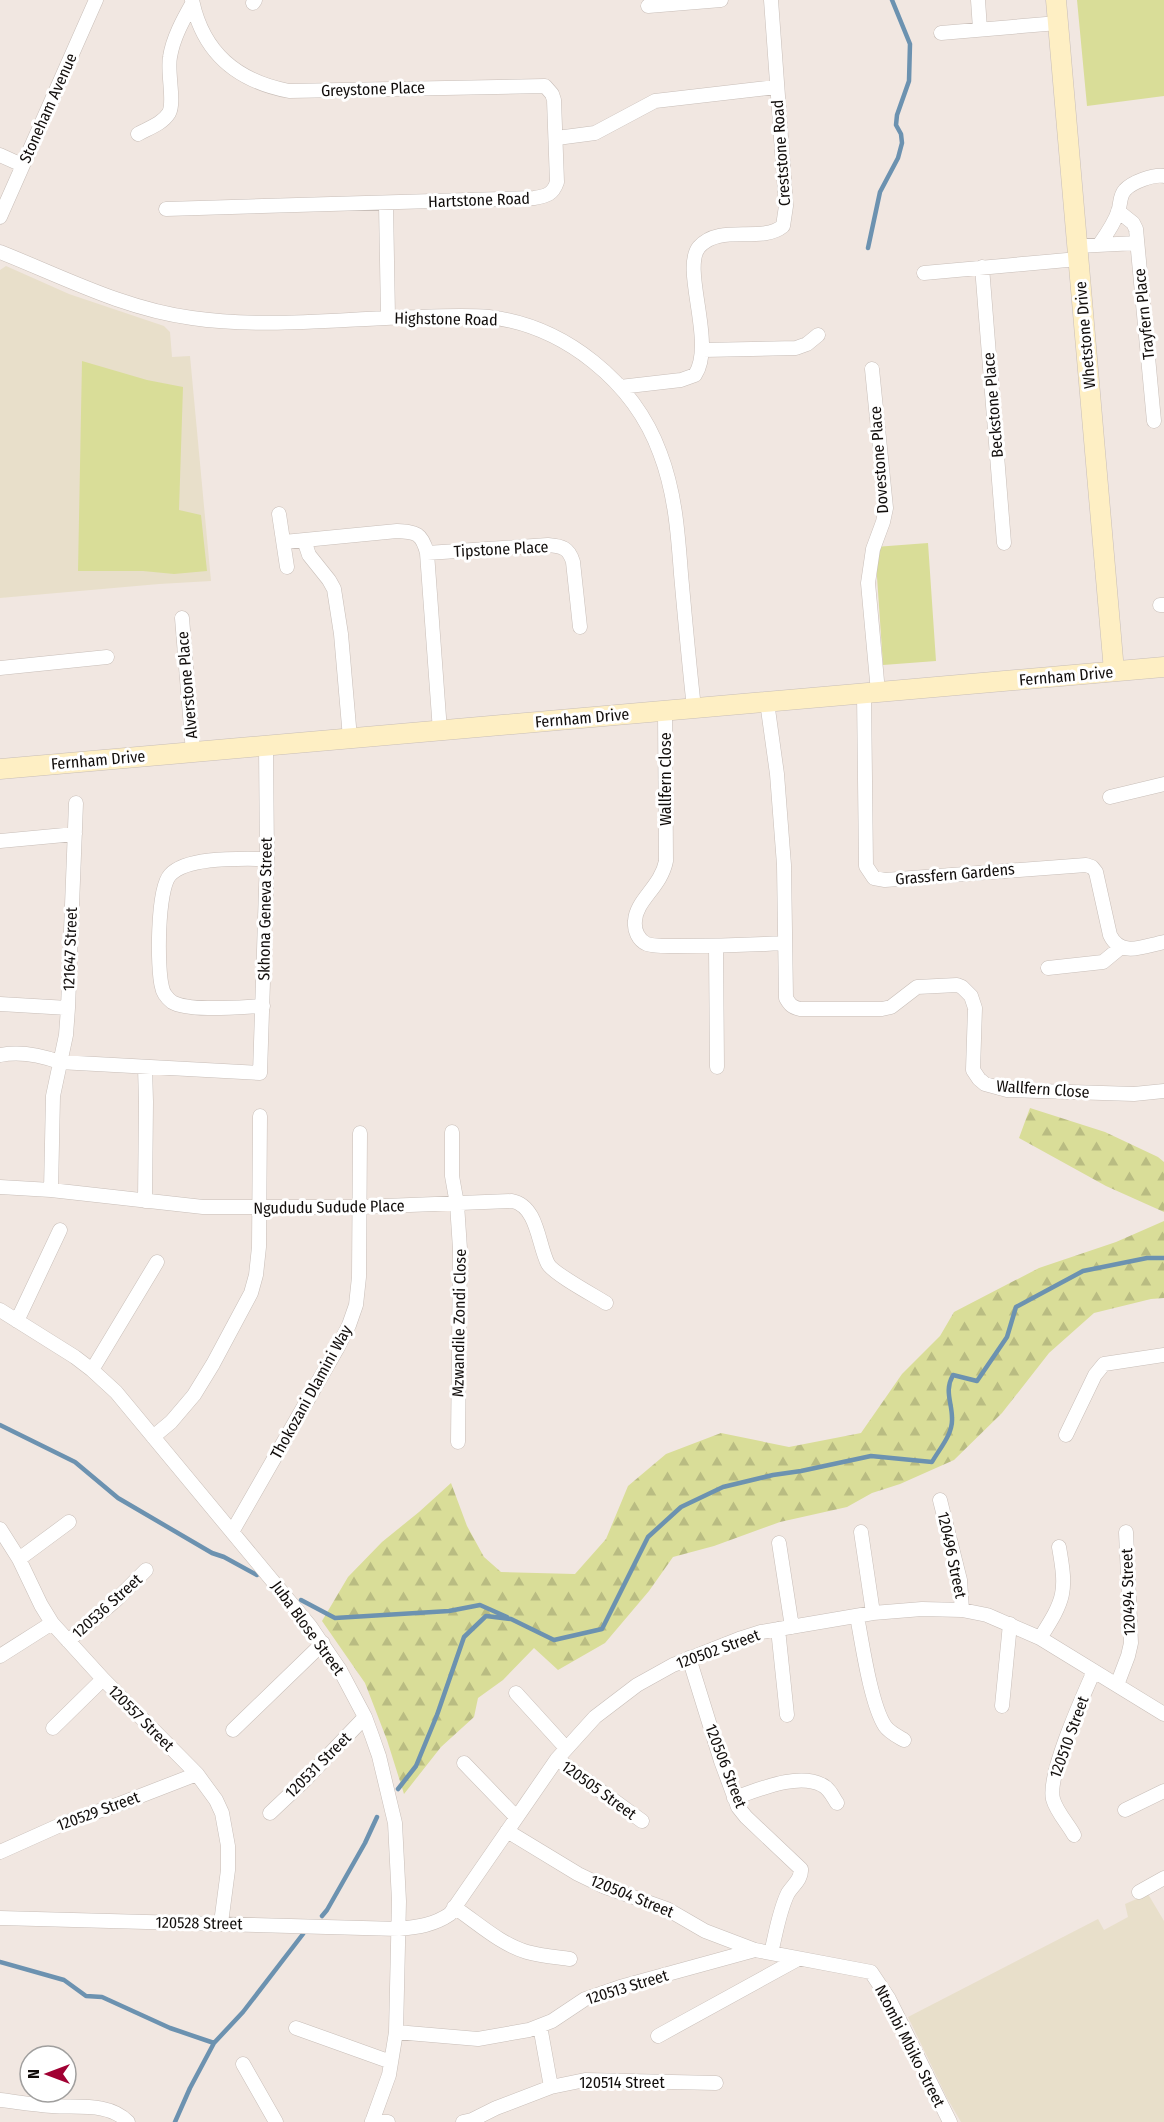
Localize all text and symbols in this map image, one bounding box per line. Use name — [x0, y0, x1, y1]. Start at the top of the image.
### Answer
street label: Stoneham Avenue — [15, 50, 81, 166]
street label: Greystone Place — [321, 78, 425, 100]
street label: Creststone Road — [768, 99, 794, 207]
street label: Hartstone Road — [428, 189, 530, 211]
street label: Trayfern Place — [1130, 267, 1158, 361]
street label: Whetstone Drive — [1071, 280, 1099, 390]
street label: Highstone Road — [394, 309, 498, 329]
street label: Beckstone Place — [979, 351, 1007, 459]
street label: Dovestone Place — [866, 406, 892, 514]
street label: Tipstone Place — [453, 537, 549, 561]
street label: Alverstone Place — [173, 630, 201, 740]
street label: Fernham Drive — [1018, 662, 1114, 690]
street label: Fernham Drive — [534, 704, 630, 732]
street label: Wallfern Close — [656, 732, 675, 826]
street label: Fernham Drive — [50, 746, 146, 774]
street label: Skhona Geneva Street — [254, 836, 276, 981]
street label: Grassfern Gardens — [895, 859, 1016, 889]
street label: 121647 Street — [59, 906, 81, 991]
street label: Wallfern Close — [996, 1076, 1090, 1102]
street label: Ngududu Sudude Place — [253, 1196, 405, 1218]
street label: Mzwandile Zondi Close — [448, 1249, 470, 1397]
street label: Thokozani Dlamini Way — [266, 1321, 356, 1462]
street label: 120496 Street — [934, 1510, 971, 1601]
street label: 120494 Street — [1117, 1547, 1139, 1636]
street label: 120536 Street — [68, 1569, 146, 1642]
street label: Juba Blose Street — [267, 1577, 349, 1679]
street label: 120502 Street — [674, 1625, 763, 1673]
street label: 120557 Street — [104, 1681, 178, 1755]
street label: 120510 Street — [1045, 1693, 1093, 1781]
street label: 120506 Street — [701, 1721, 751, 1811]
street label: 120531 Street — [281, 1728, 355, 1802]
street label: 120505 Street — [558, 1757, 641, 1824]
street label: 120529 Street — [54, 1787, 143, 1835]
street label: 120504 Street — [588, 1871, 677, 1922]
street label: 120528 Street — [155, 1913, 243, 1933]
street label: 120513 Street — [584, 1965, 671, 2008]
street label: Ntombi Mbiko Street — [871, 1982, 949, 2111]
north arrow — [18, 2044, 78, 2104]
text: N — [24, 2069, 43, 2079]
street label: 120514 Street — [579, 2073, 665, 2092]

